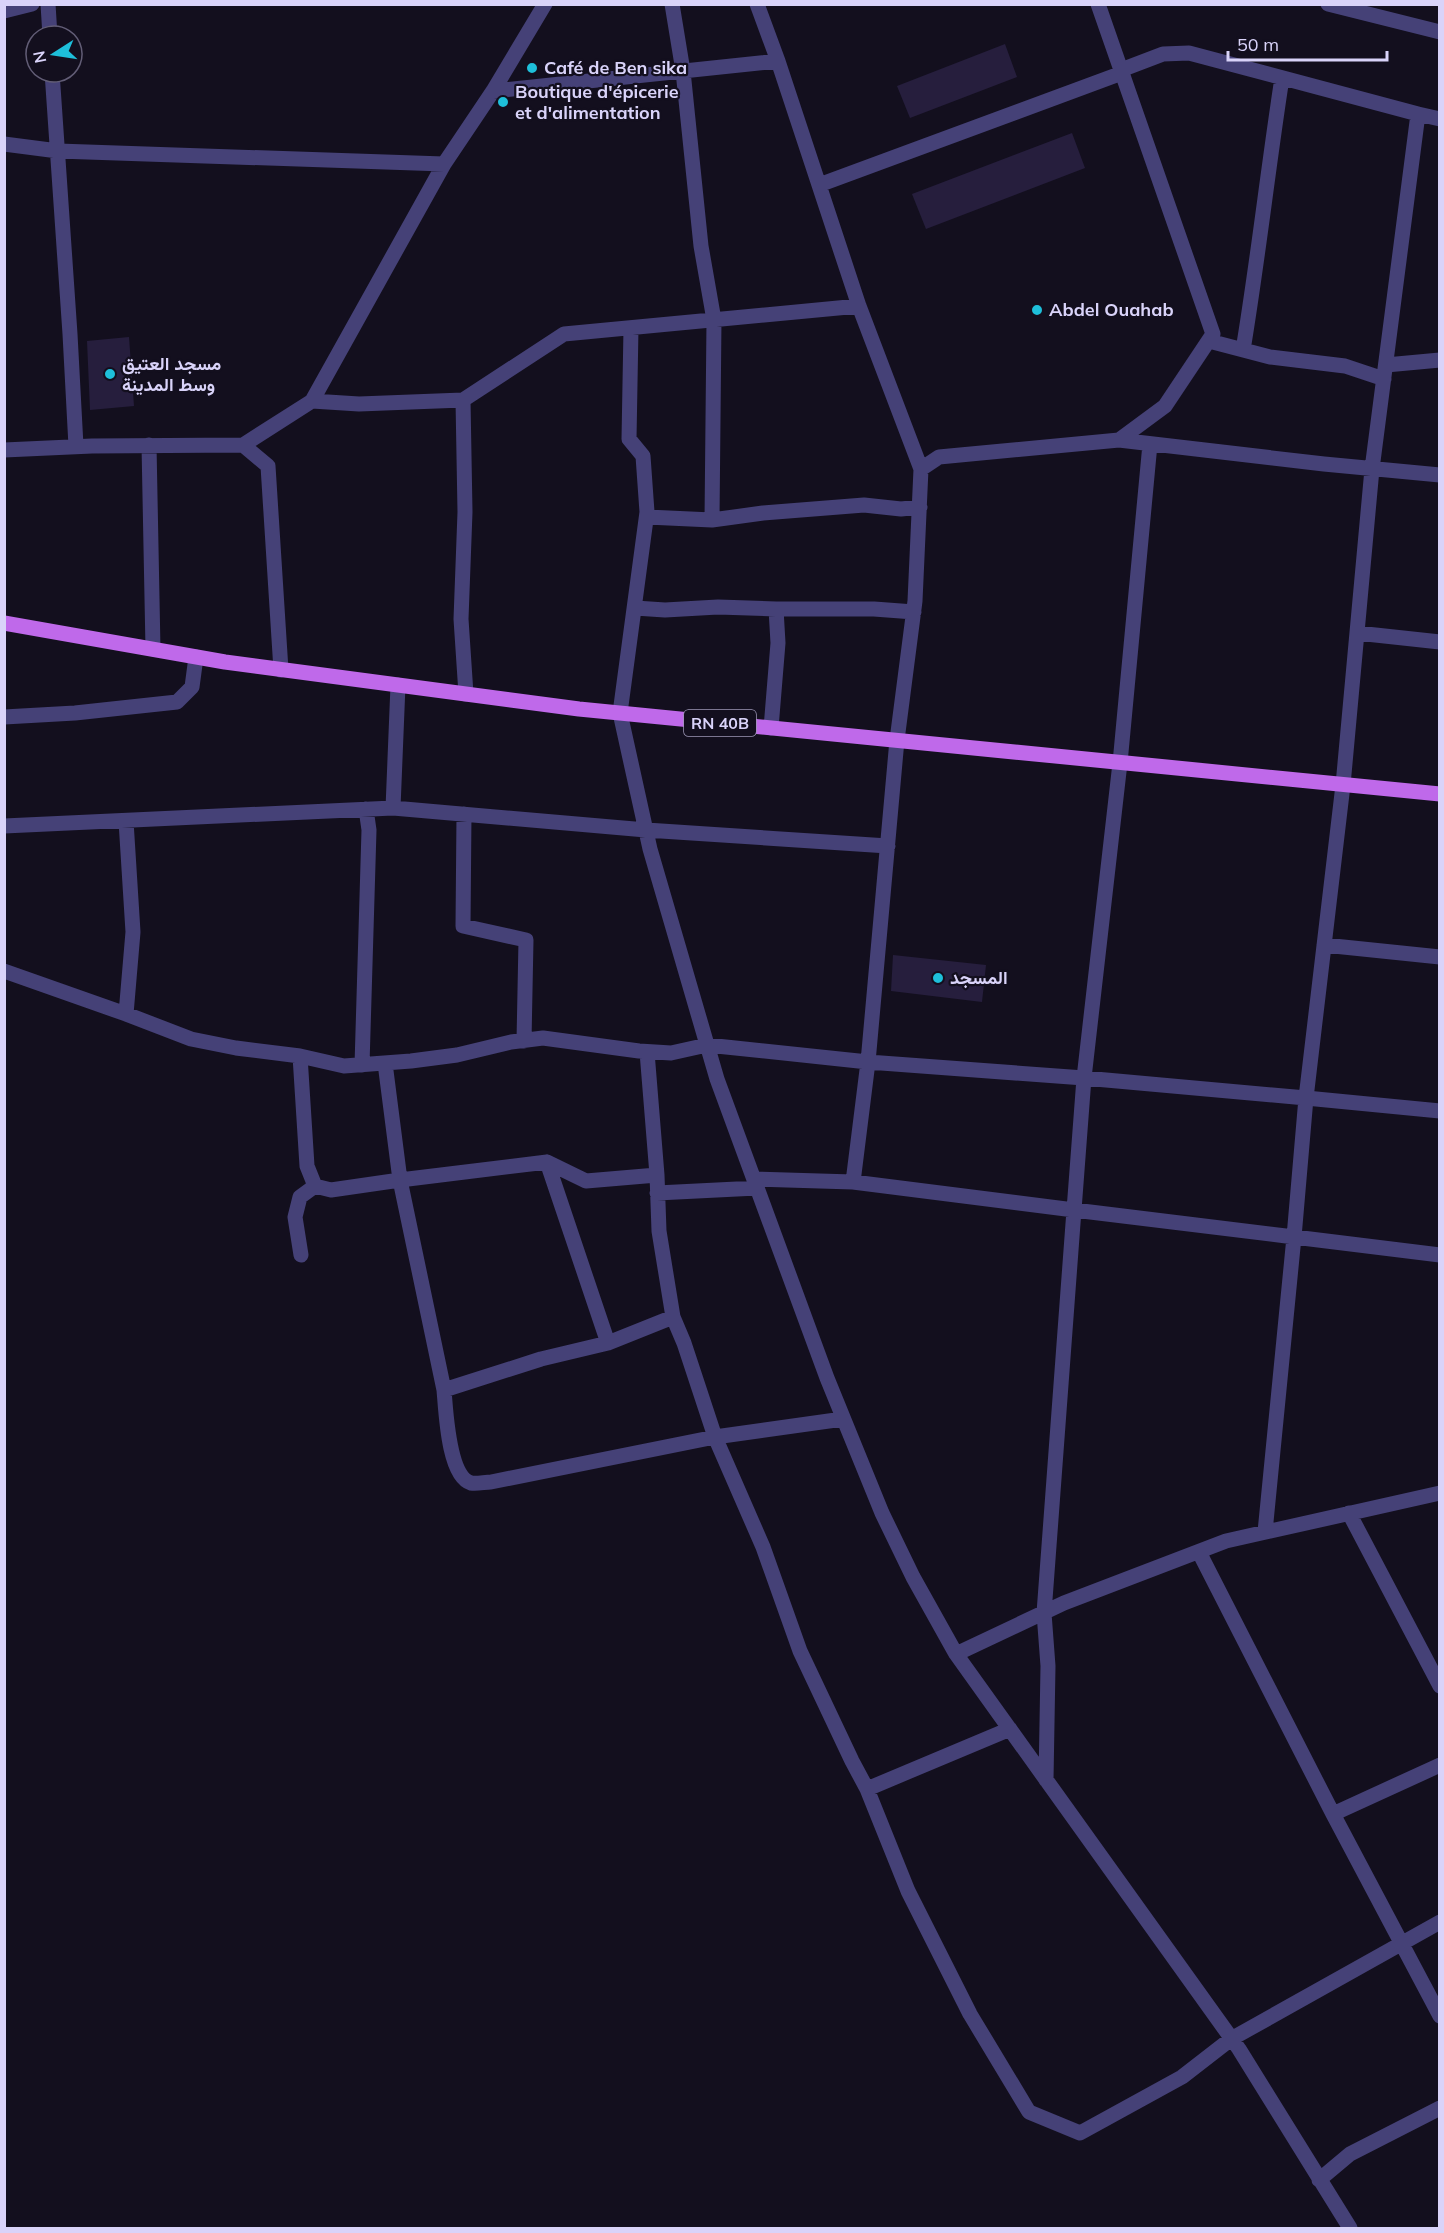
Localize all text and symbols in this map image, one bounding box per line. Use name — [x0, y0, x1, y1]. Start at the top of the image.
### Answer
north arrow — [24, 24, 84, 84]
scale bar — [1228, 24, 1387, 62]
text: 50 m — [1237, 33, 1279, 56]
text: N — [28, 49, 50, 65]
place label: Café de Ben sika — [544, 56, 687, 79]
marker: Café de Ben sika — [525, 61, 539, 75]
place label: Boutique d'épicerie et d'alimentation — [515, 80, 679, 124]
marker: Boutique d'épicerie et d'alimentation — [496, 95, 510, 109]
place label: Abdel Ouahab — [1049, 298, 1174, 321]
marker: Abdel Ouahab — [1030, 303, 1044, 317]
place label: مسجد العتيق وسط المدينة — [122, 352, 222, 396]
marker: مسجد العتيق وسط المدينة — [103, 367, 117, 381]
road number: RN 40B — [684, 710, 756, 736]
place label: المسجد — [950, 966, 1008, 989]
marker: المسجد — [931, 971, 945, 985]

